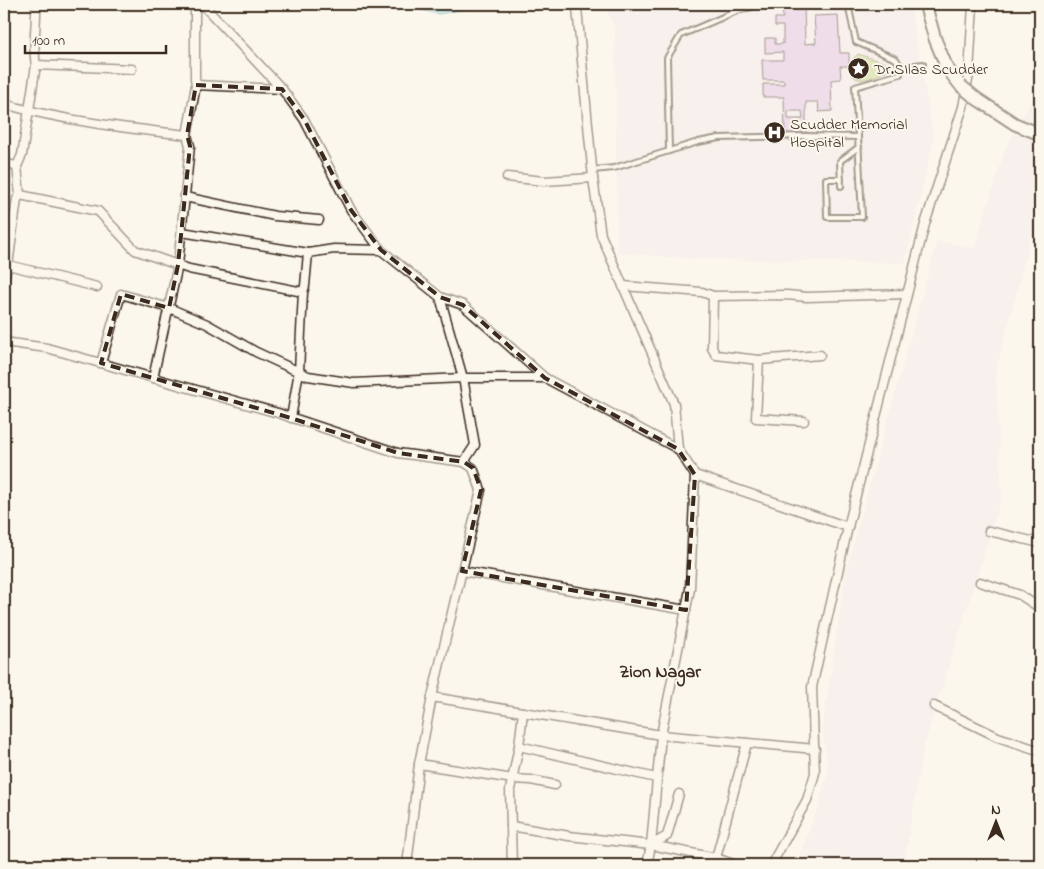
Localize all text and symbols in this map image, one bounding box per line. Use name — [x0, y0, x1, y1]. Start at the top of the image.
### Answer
scale bar — [25, 22, 166, 54]
text: 100 m — [32, 30, 65, 52]
place icon: Dr.SIlas Scudder — [846, 56, 870, 80]
place label: Dr.SIlas Scudder — [873, 58, 988, 82]
place label: Scudder Memorial Hospital — [790, 113, 908, 155]
hospital icon: Scudder Memorial Hospital — [762, 120, 786, 144]
district label: Zion Nagar — [619, 660, 701, 687]
north arrow — [972, 796, 1022, 846]
text: N — [991, 800, 1001, 821]

